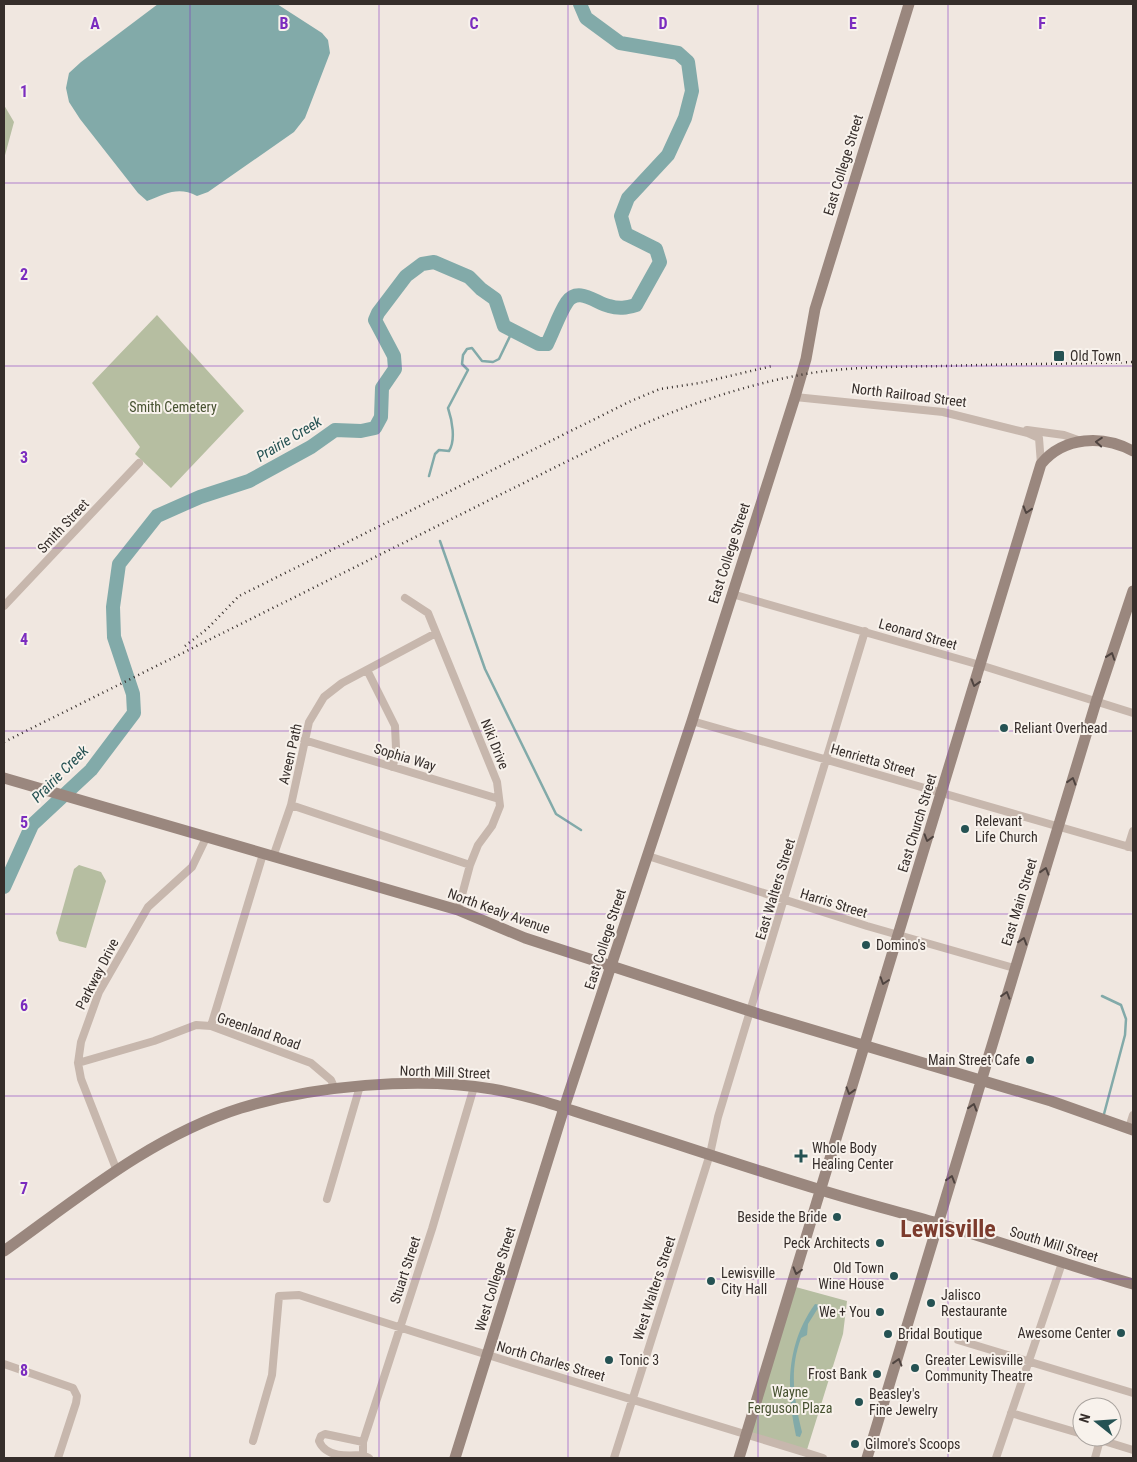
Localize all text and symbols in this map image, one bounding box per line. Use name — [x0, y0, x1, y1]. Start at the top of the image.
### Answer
text: A — [90, 14, 100, 33]
text: B — [280, 14, 289, 33]
text: C — [469, 14, 479, 33]
text: D — [658, 14, 668, 33]
text: E — [849, 14, 857, 33]
text: F — [1038, 14, 1046, 33]
text: 1 — [20, 82, 28, 101]
street label: East College Street — [820, 113, 866, 217]
text: 2 — [20, 265, 28, 284]
place label: Old Town — [1070, 348, 1121, 364]
marker: Old Town — [1052, 349, 1066, 363]
street label: North Railroad Street — [851, 380, 967, 410]
park label: Smith Cemetery — [129, 399, 217, 415]
water label: Prairie Creek — [253, 412, 325, 466]
one-way arrow — [1094, 436, 1102, 447]
text: 3 — [20, 448, 28, 467]
street label: Smith Street — [34, 496, 92, 556]
street label: East College Street — [705, 501, 753, 605]
one-way arrow — [1023, 506, 1033, 514]
street label: Leonard Street — [877, 615, 959, 653]
text: 4 — [20, 630, 28, 649]
one-way arrow — [1106, 652, 1116, 660]
one-way arrow — [970, 678, 980, 686]
street label: Niki Drive — [478, 717, 512, 772]
place label: Reliant Overhead — [1014, 720, 1107, 736]
street label: Aveen Path — [275, 722, 305, 786]
marker: Reliant Overhead — [998, 722, 1010, 734]
street label: Sophia Way — [372, 740, 438, 774]
street label: Henrietta Street — [829, 740, 917, 780]
water label: Prairie Creek — [28, 741, 93, 806]
street label: East Church Street — [894, 772, 940, 874]
one-way arrow — [1067, 777, 1077, 785]
text: 5 — [20, 813, 28, 832]
place label: Relevant Life Church — [975, 813, 1038, 845]
marker: Relevant Life Church — [959, 823, 971, 835]
one-way arrow — [923, 834, 933, 842]
street label: East Walters Street — [752, 836, 798, 942]
street label: East Main Street — [998, 856, 1040, 948]
one-way arrow — [1039, 867, 1049, 876]
street label: North Kealy Avenue — [446, 885, 553, 937]
street label: Harris Street — [798, 885, 870, 921]
street label: East College Street — [581, 887, 629, 991]
street label: Parkway Drive — [72, 935, 122, 1012]
place label: Domino's — [876, 937, 926, 953]
one-way arrow — [1017, 938, 1027, 946]
marker: Domino's — [860, 939, 872, 951]
one-way arrow — [880, 977, 890, 985]
one-way arrow — [1001, 991, 1011, 1000]
text: 6 — [20, 996, 28, 1015]
street label: Greenland Road — [215, 1009, 303, 1053]
place label: Main Street Cafe — [928, 1052, 1020, 1068]
marker: Main Street Cafe — [1024, 1054, 1036, 1066]
street label: North Mill Street — [399, 1062, 491, 1082]
one-way arrow — [846, 1087, 856, 1095]
one-way arrow — [967, 1104, 977, 1112]
place label: Whole Body Healing Center — [812, 1140, 894, 1172]
marker: Whole Body Healing Center — [794, 1149, 808, 1163]
one-way arrow — [945, 1176, 955, 1184]
text: 7 — [20, 1179, 28, 1198]
place label: Beside the Bride — [737, 1209, 827, 1225]
marker: Beside the Bride — [831, 1211, 843, 1223]
district label: Lewisville — [900, 1215, 996, 1243]
street label: South Mill Street — [1008, 1223, 1100, 1265]
street label: West College Street — [472, 1225, 518, 1333]
street label: Stuart Street — [387, 1234, 423, 1306]
street label: West Walters Street — [630, 1234, 678, 1342]
place label: Peck Architects — [783, 1235, 870, 1251]
marker: Peck Architects — [874, 1237, 886, 1249]
place label: Old Town Wine House — [818, 1260, 884, 1292]
place label: Lewisville City Hall — [721, 1265, 776, 1297]
one-way arrow — [792, 1266, 802, 1274]
marker: Old Town Wine House — [888, 1270, 900, 1282]
marker: Lewisville City Hall — [705, 1275, 717, 1287]
place label: Jalisco Restaurante — [941, 1287, 1008, 1319]
marker: Jalisco Restaurante — [925, 1297, 937, 1309]
place label: We + You — [819, 1304, 870, 1320]
marker: We + You — [874, 1306, 886, 1318]
place label: Awesome Center — [1018, 1325, 1111, 1341]
place label: Bridal Boutique — [898, 1326, 983, 1342]
marker: Awesome Center — [1115, 1327, 1127, 1339]
marker: Bridal Boutique — [882, 1328, 894, 1340]
street label: North Charles Street — [495, 1338, 607, 1384]
place label: Tonic 3 — [619, 1352, 659, 1368]
place label: Greater Lewisville Community Theatre — [925, 1352, 1033, 1384]
marker: Tonic 3 — [603, 1354, 615, 1366]
one-way arrow — [892, 1358, 902, 1366]
text: 8 — [20, 1361, 28, 1380]
marker: Greater Lewisville Community Theatre — [909, 1362, 921, 1374]
place label: Frost Bank — [808, 1366, 868, 1382]
marker: Frost Bank — [871, 1368, 883, 1380]
park label: Wayne Ferguson Plaza — [748, 1384, 832, 1416]
place label: Beasley's Fine Jewelry — [869, 1386, 938, 1418]
marker: Beasley's Fine Jewelry — [853, 1396, 865, 1408]
north arrow — [1072, 1397, 1122, 1447]
text: N — [1076, 1412, 1093, 1425]
place label: Gilmore's Scoops — [865, 1436, 960, 1452]
marker: Gilmore's Scoops — [849, 1438, 861, 1450]

